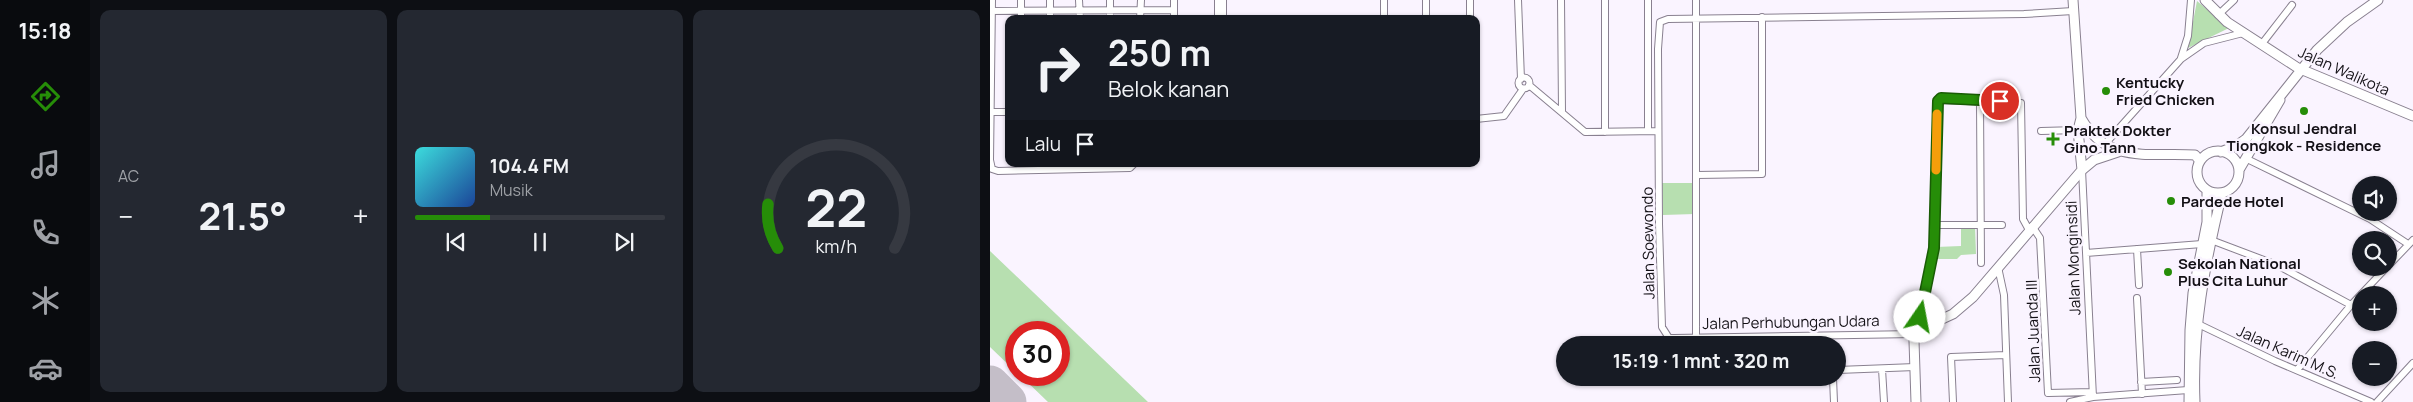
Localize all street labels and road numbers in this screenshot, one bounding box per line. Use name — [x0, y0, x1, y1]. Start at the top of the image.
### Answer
street label: Jalan Walikota — [2295, 41, 2393, 101]
street label: Jalan Soewondo — [1637, 187, 1659, 299]
street label: Jalan Monginsidi — [2061, 200, 2085, 316]
street label: Jalan Juanda III — [2021, 279, 2045, 383]
street label: Jalan Perhubungan Udara — [1702, 310, 1880, 334]
street label: Jalan Karim M.S. — [2233, 320, 2343, 384]

